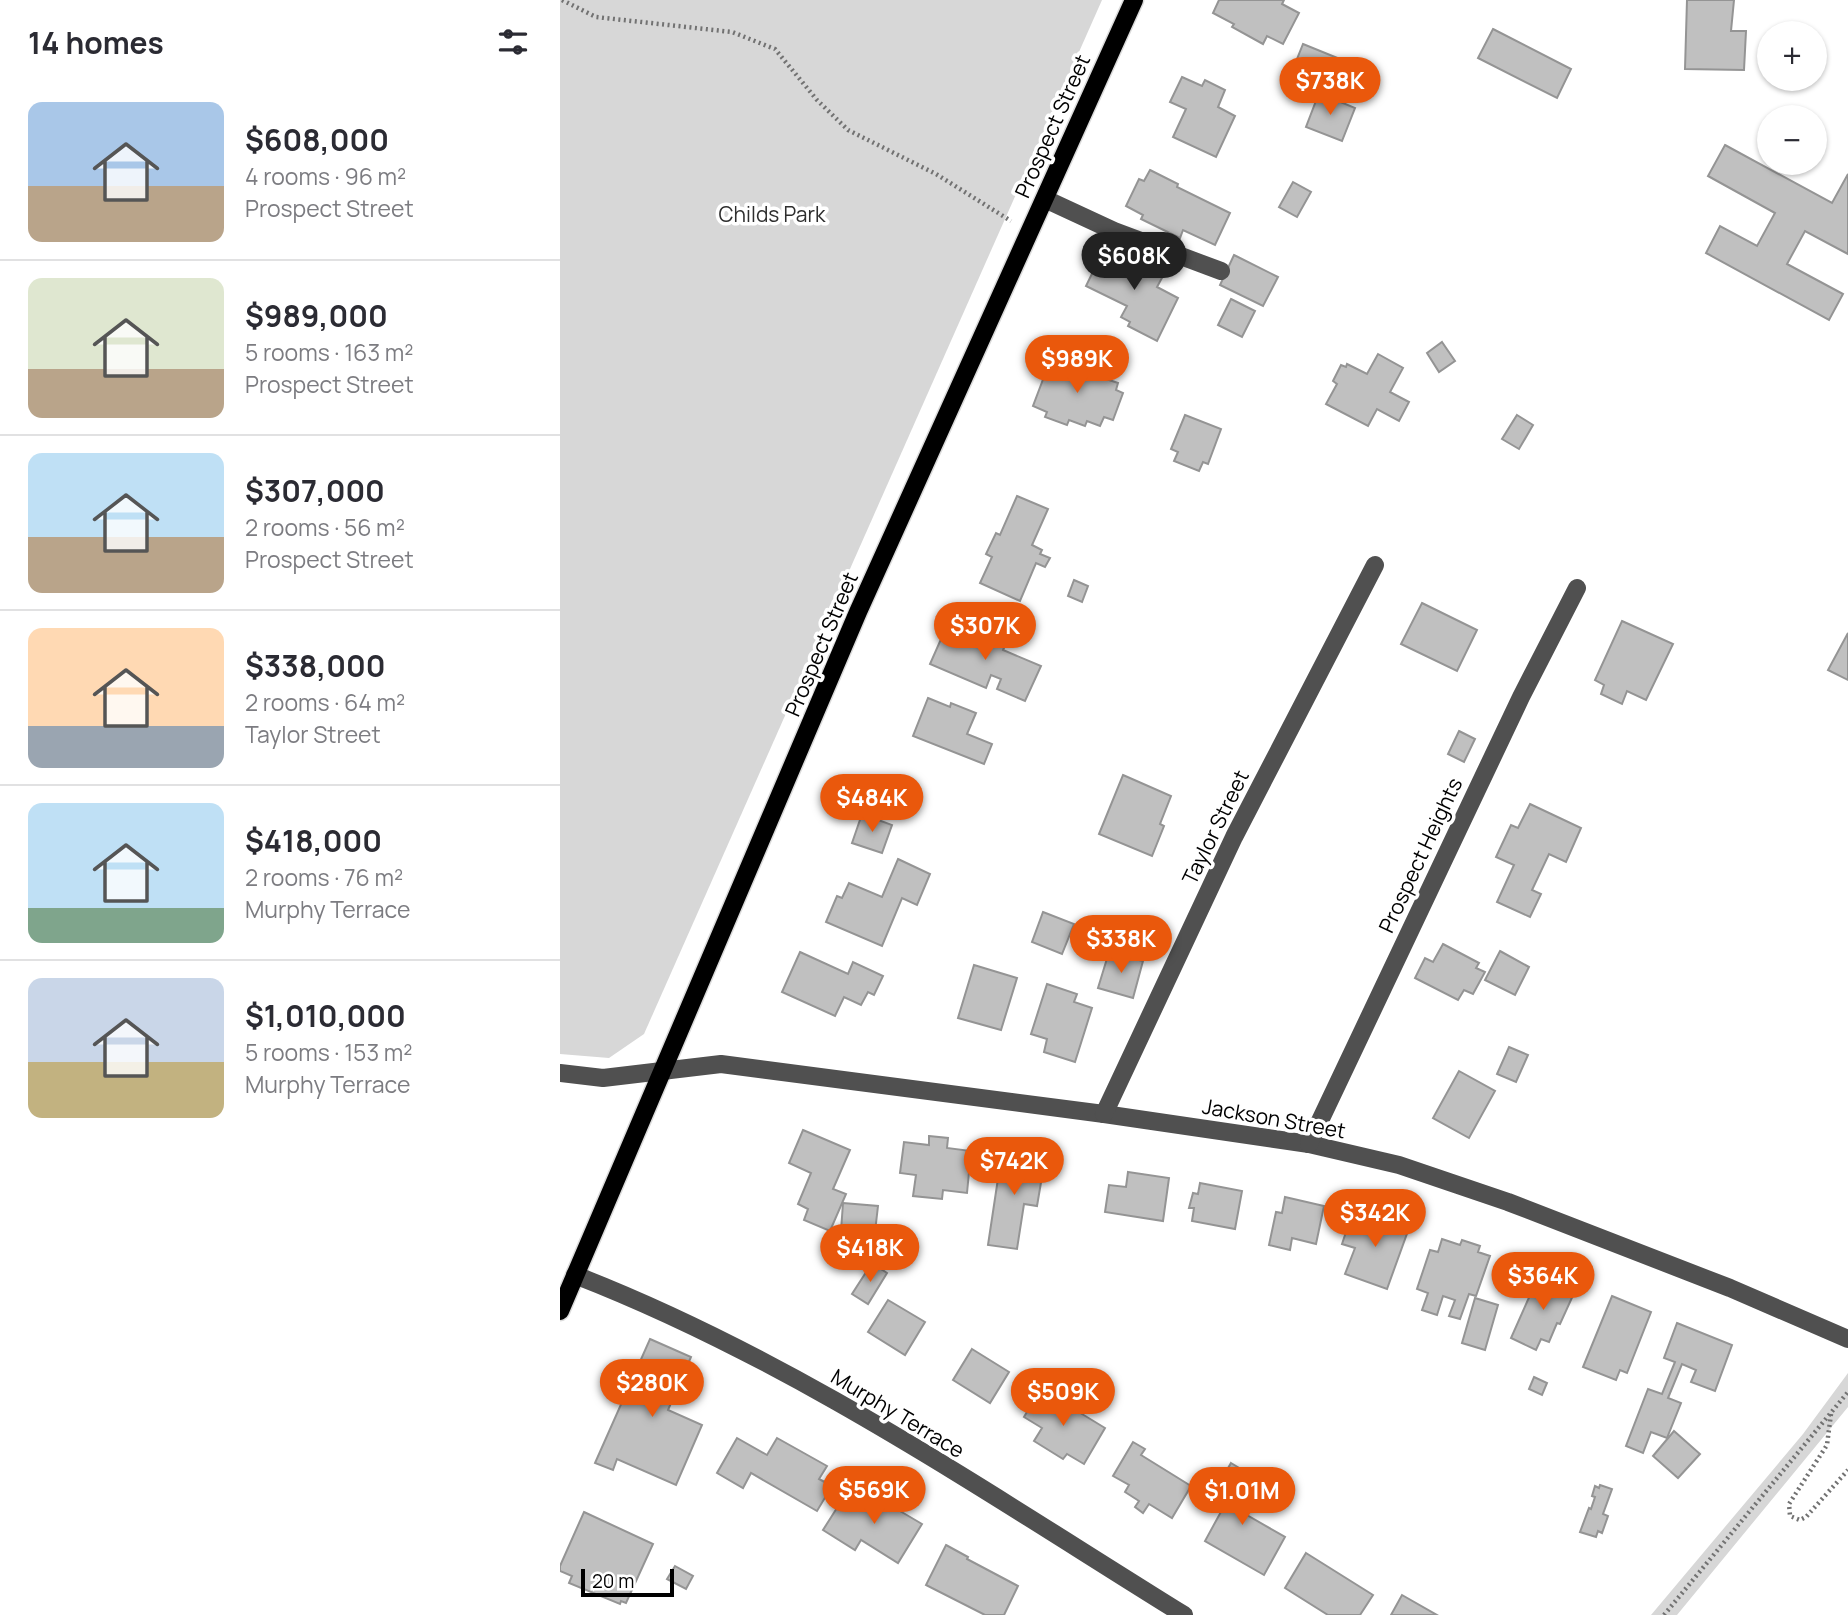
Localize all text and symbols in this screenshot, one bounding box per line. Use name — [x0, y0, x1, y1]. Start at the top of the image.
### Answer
map controls — [1757, 21, 1827, 175]
button: + — [1757, 21, 1827, 91]
text: 14 homes — [28, 22, 164, 63]
icon: filters — [494, 23, 532, 61]
street label: Prospect Street — [1008, 50, 1096, 202]
pin: $738K — [1281, 58, 1379, 117]
text: $738K — [1295, 64, 1365, 96]
button: − — [1757, 105, 1827, 175]
text: $608,000 — [245, 119, 389, 160]
icon: home — [84, 130, 168, 214]
text: 4 rooms · 96 m² — [245, 160, 406, 192]
text: Prospect Street — [245, 192, 414, 224]
park label: Childs Park — [719, 200, 826, 228]
pin: $608K — [1085, 232, 1183, 292]
text: $608K — [1098, 239, 1170, 271]
text: $989,000 — [245, 295, 388, 336]
icon: home — [84, 306, 168, 390]
text: 5 rooms · 163 m² — [245, 336, 413, 368]
pin: $989K — [1028, 336, 1126, 395]
text: $989K — [1041, 342, 1113, 374]
text: Prospect Street — [245, 368, 414, 400]
text: $307,000 — [245, 470, 385, 511]
icon: home — [84, 481, 168, 565]
text: 2 rooms · 56 m² — [245, 511, 405, 543]
text: Prospect Street — [245, 543, 414, 575]
street label: Prospect Street — [778, 568, 864, 720]
pin: $307K — [936, 602, 1034, 662]
text: $307K — [950, 609, 1020, 641]
text: $338,000 — [245, 645, 385, 686]
icon: home — [84, 656, 168, 740]
text: 2 rooms · 64 m² — [245, 686, 405, 718]
text: Taylor Street — [245, 718, 381, 750]
street label: Taylor Street — [1175, 765, 1255, 889]
street label: Prospect Heights — [1372, 773, 1468, 937]
pin: $484K — [823, 774, 921, 834]
text: $484K — [836, 781, 908, 813]
text: $418,000 — [245, 820, 382, 861]
icon: home — [84, 831, 168, 915]
text: 2 rooms · 76 m² — [245, 861, 403, 893]
text: Murphy Terrace — [245, 893, 410, 925]
pin: $338K — [1072, 916, 1170, 975]
text: $338K — [1086, 922, 1156, 954]
text: $1,010,000 — [245, 995, 406, 1036]
icon: home — [84, 1006, 168, 1090]
text: 5 rooms · 153 m² — [245, 1036, 412, 1068]
text: Murphy Terrace — [245, 1068, 410, 1100]
street label: Jackson Street — [1200, 1092, 1348, 1144]
pin: $742K — [965, 1138, 1063, 1197]
text: $742K — [980, 1144, 1048, 1176]
pin: $342K — [1326, 1190, 1424, 1249]
text: $342K — [1340, 1196, 1410, 1228]
pin: $418K — [821, 1224, 919, 1284]
text: $418K — [836, 1231, 904, 1263]
pin: $364K — [1494, 1252, 1592, 1312]
text: $364K — [1508, 1259, 1579, 1291]
pin: $280K — [603, 1360, 701, 1419]
street label: Murphy Terrace — [826, 1362, 970, 1464]
text: $280K — [616, 1366, 688, 1398]
pin: $509K — [1014, 1368, 1112, 1428]
text: $509K — [1027, 1375, 1099, 1407]
pin: $569K — [825, 1466, 923, 1526]
pin: $1.01M — [1185, 1468, 1299, 1527]
text: $569K — [839, 1473, 909, 1505]
text: $1.01M — [1204, 1474, 1280, 1506]
scale bar — [581, 1566, 674, 1598]
text: 20 m — [592, 1568, 634, 1594]

